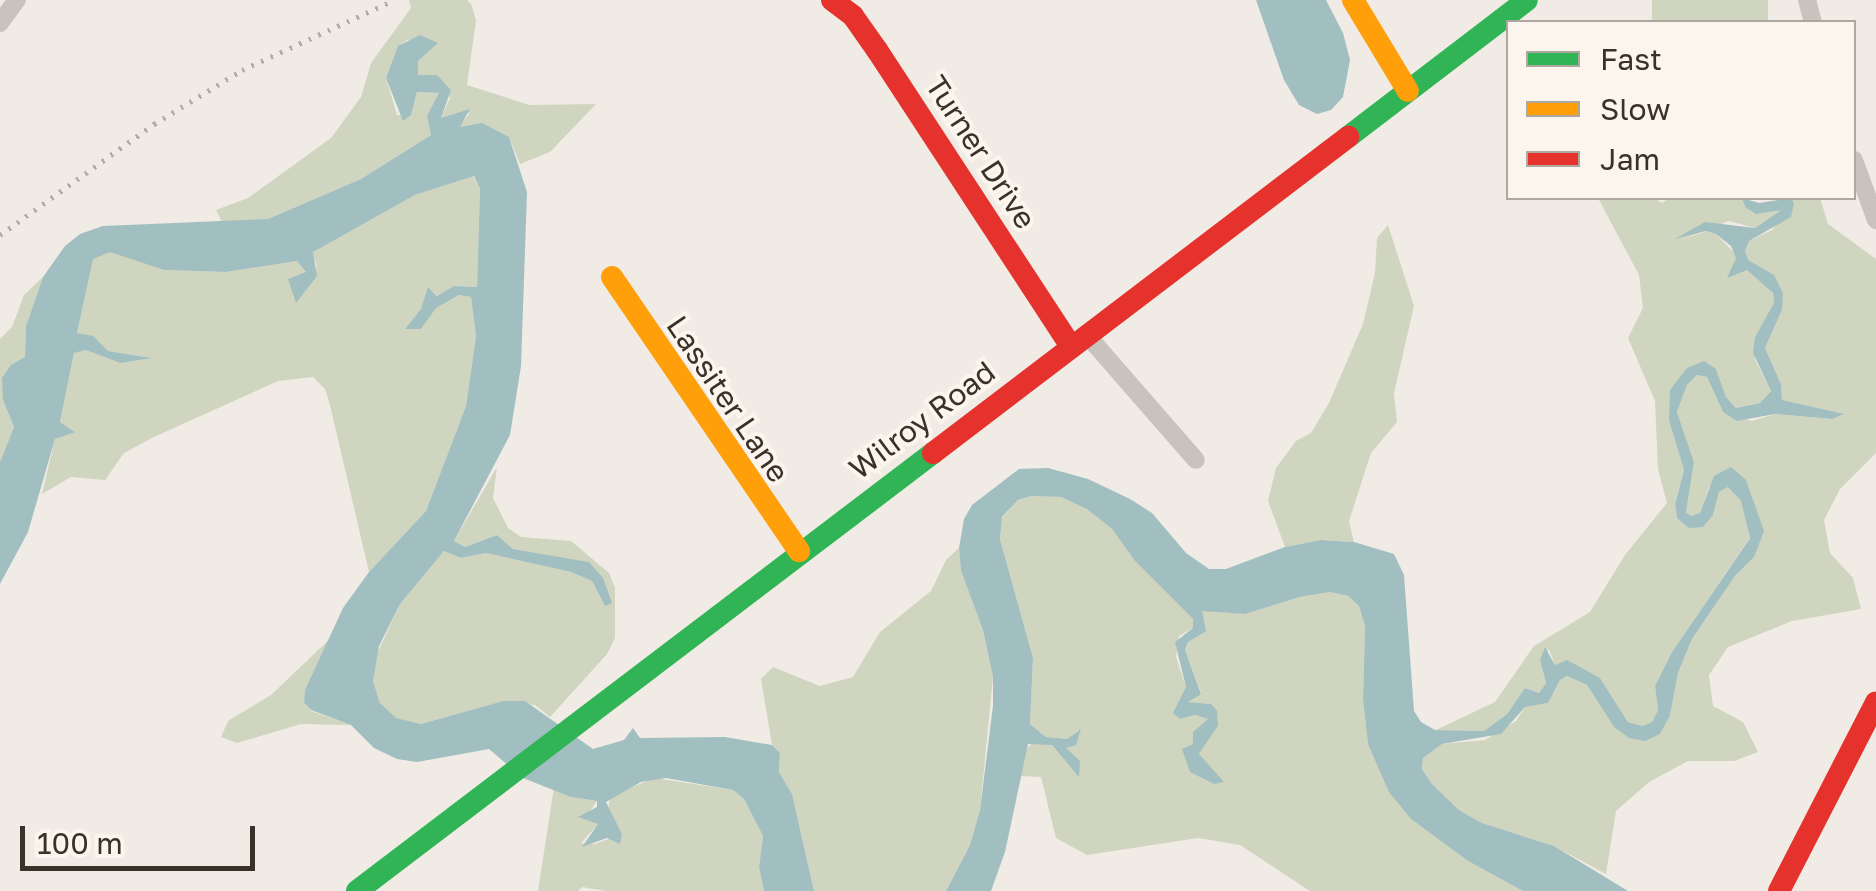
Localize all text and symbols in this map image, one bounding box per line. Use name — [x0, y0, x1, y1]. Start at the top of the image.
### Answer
legend — [1506, 20, 1856, 200]
text: Fast — [1600, 41, 1662, 77]
street label: Turner Drive — [918, 69, 1044, 235]
text: Slow — [1600, 91, 1671, 127]
text: Jam — [1600, 141, 1660, 177]
street label: Lassiter Lane — [659, 309, 797, 489]
street label: Wilroy Road — [842, 354, 1002, 486]
scale bar — [25, 806, 260, 868]
text: 100 m — [37, 825, 123, 861]

